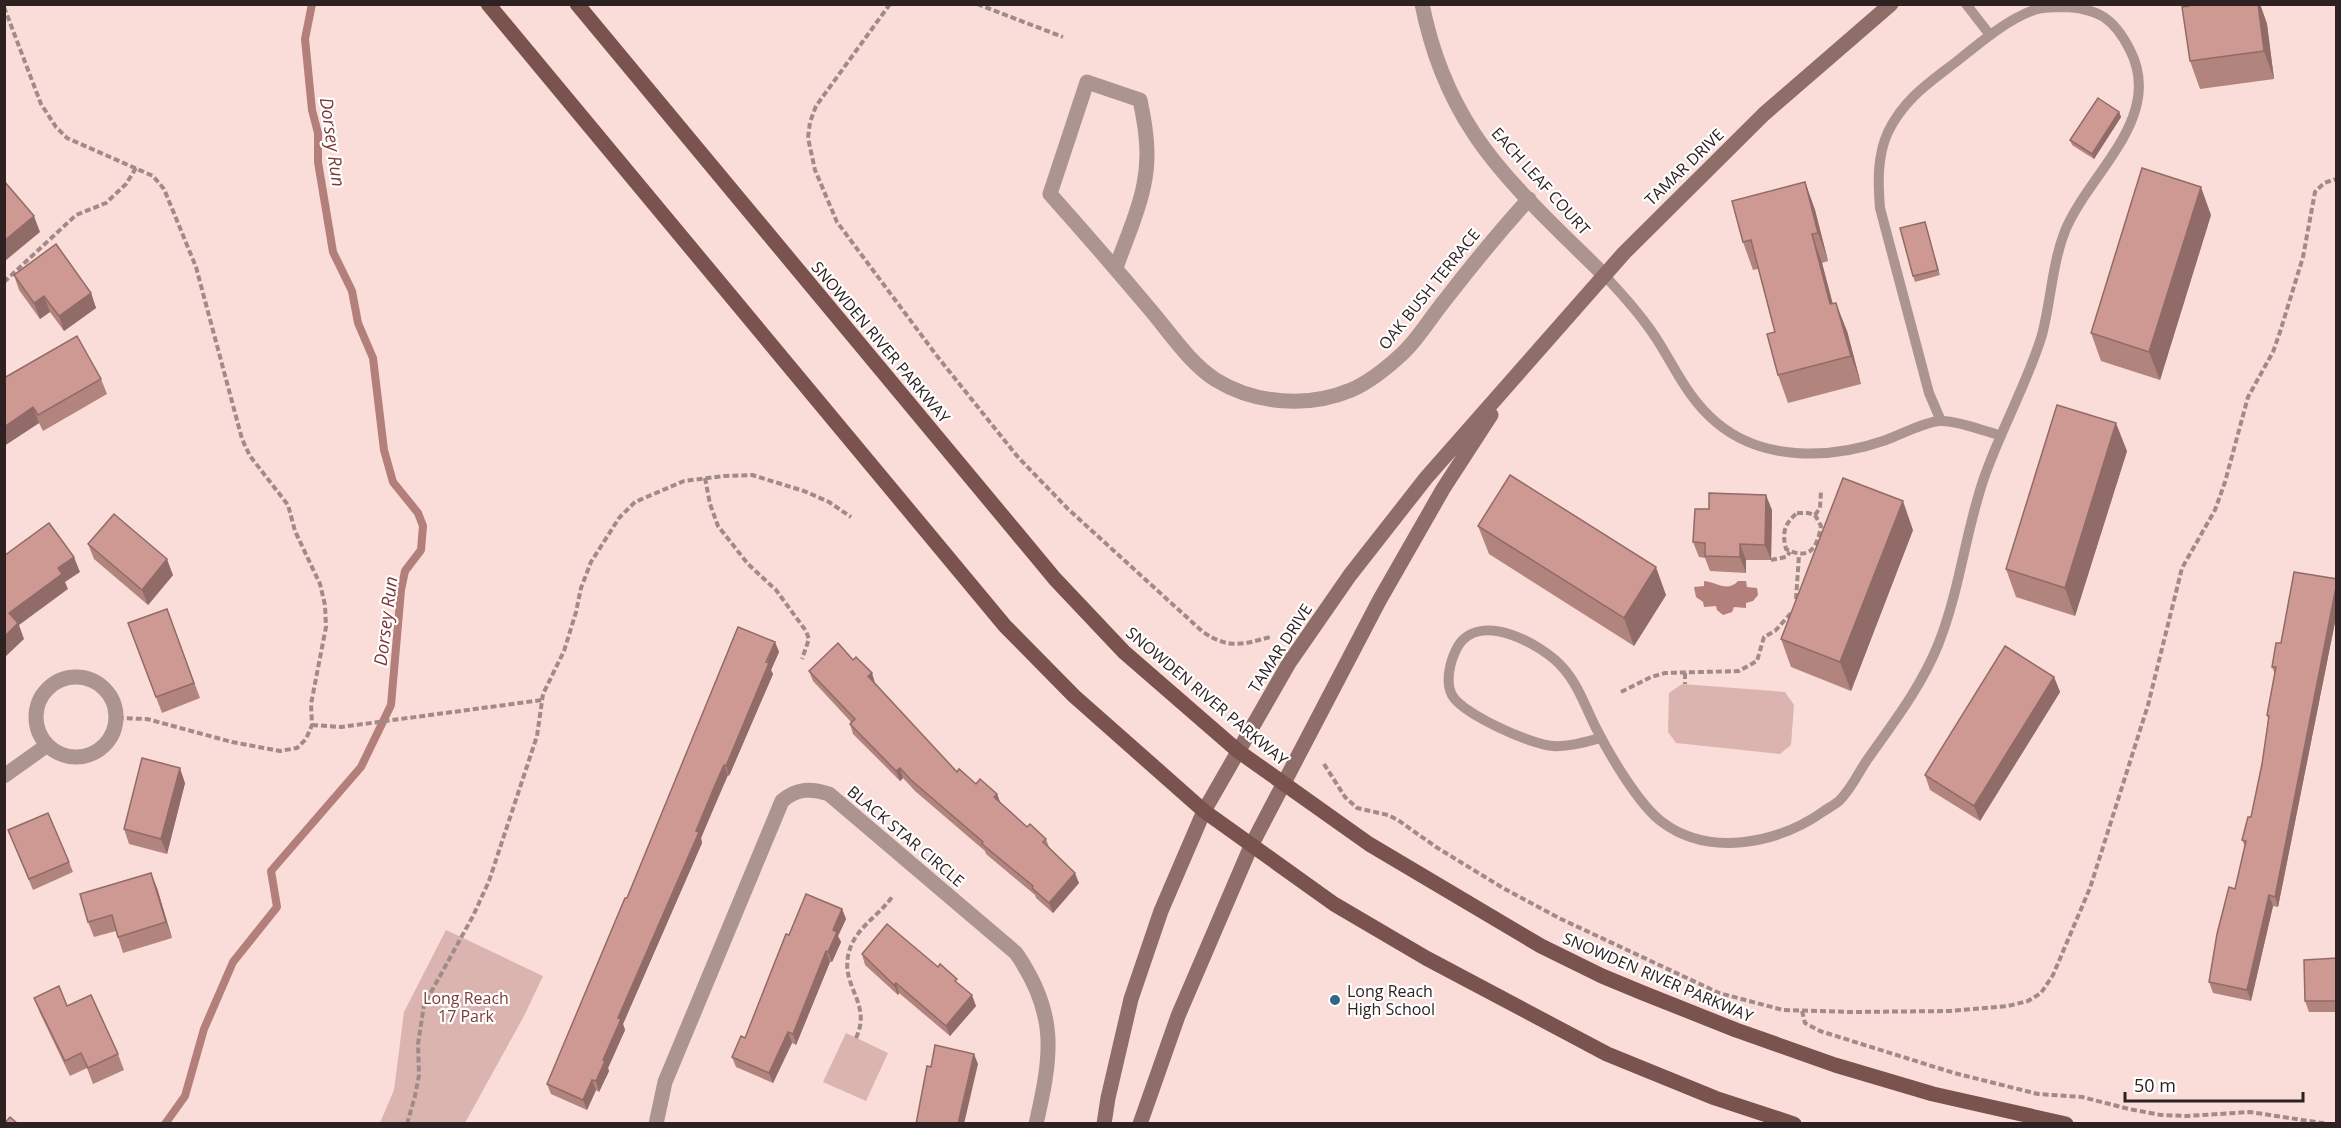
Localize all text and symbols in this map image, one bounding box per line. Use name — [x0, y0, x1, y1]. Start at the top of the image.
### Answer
water label: Dorsey Run — [315, 96, 351, 188]
street label: EACH LEAF COURT — [1487, 122, 1595, 240]
street label: TAMAR DRIVE — [1640, 124, 1728, 210]
street label: OAK BUSH TERRACE — [1373, 224, 1485, 354]
street label: SNOWDEN RIVER PARKWAY — [807, 256, 955, 428]
water label: Dorsey Run — [368, 575, 402, 667]
street label: TAMAR DRIVE — [1243, 599, 1317, 697]
street label: SNOWDEN RIVER PARKWAY — [1121, 622, 1293, 770]
street label: BLACK STAR CIRCLE — [843, 781, 969, 891]
street label: SNOWDEN RIVER PARKWAY — [1559, 927, 1757, 1027]
place label: Long Reach High School — [1347, 980, 1435, 1020]
park label: Long Reach 17 Park — [423, 987, 509, 1027]
marker: Long Reach High School — [1328, 993, 1342, 1007]
scale bar — [2125, 1065, 2304, 1103]
text: 50 m — [2134, 1073, 2176, 1097]

